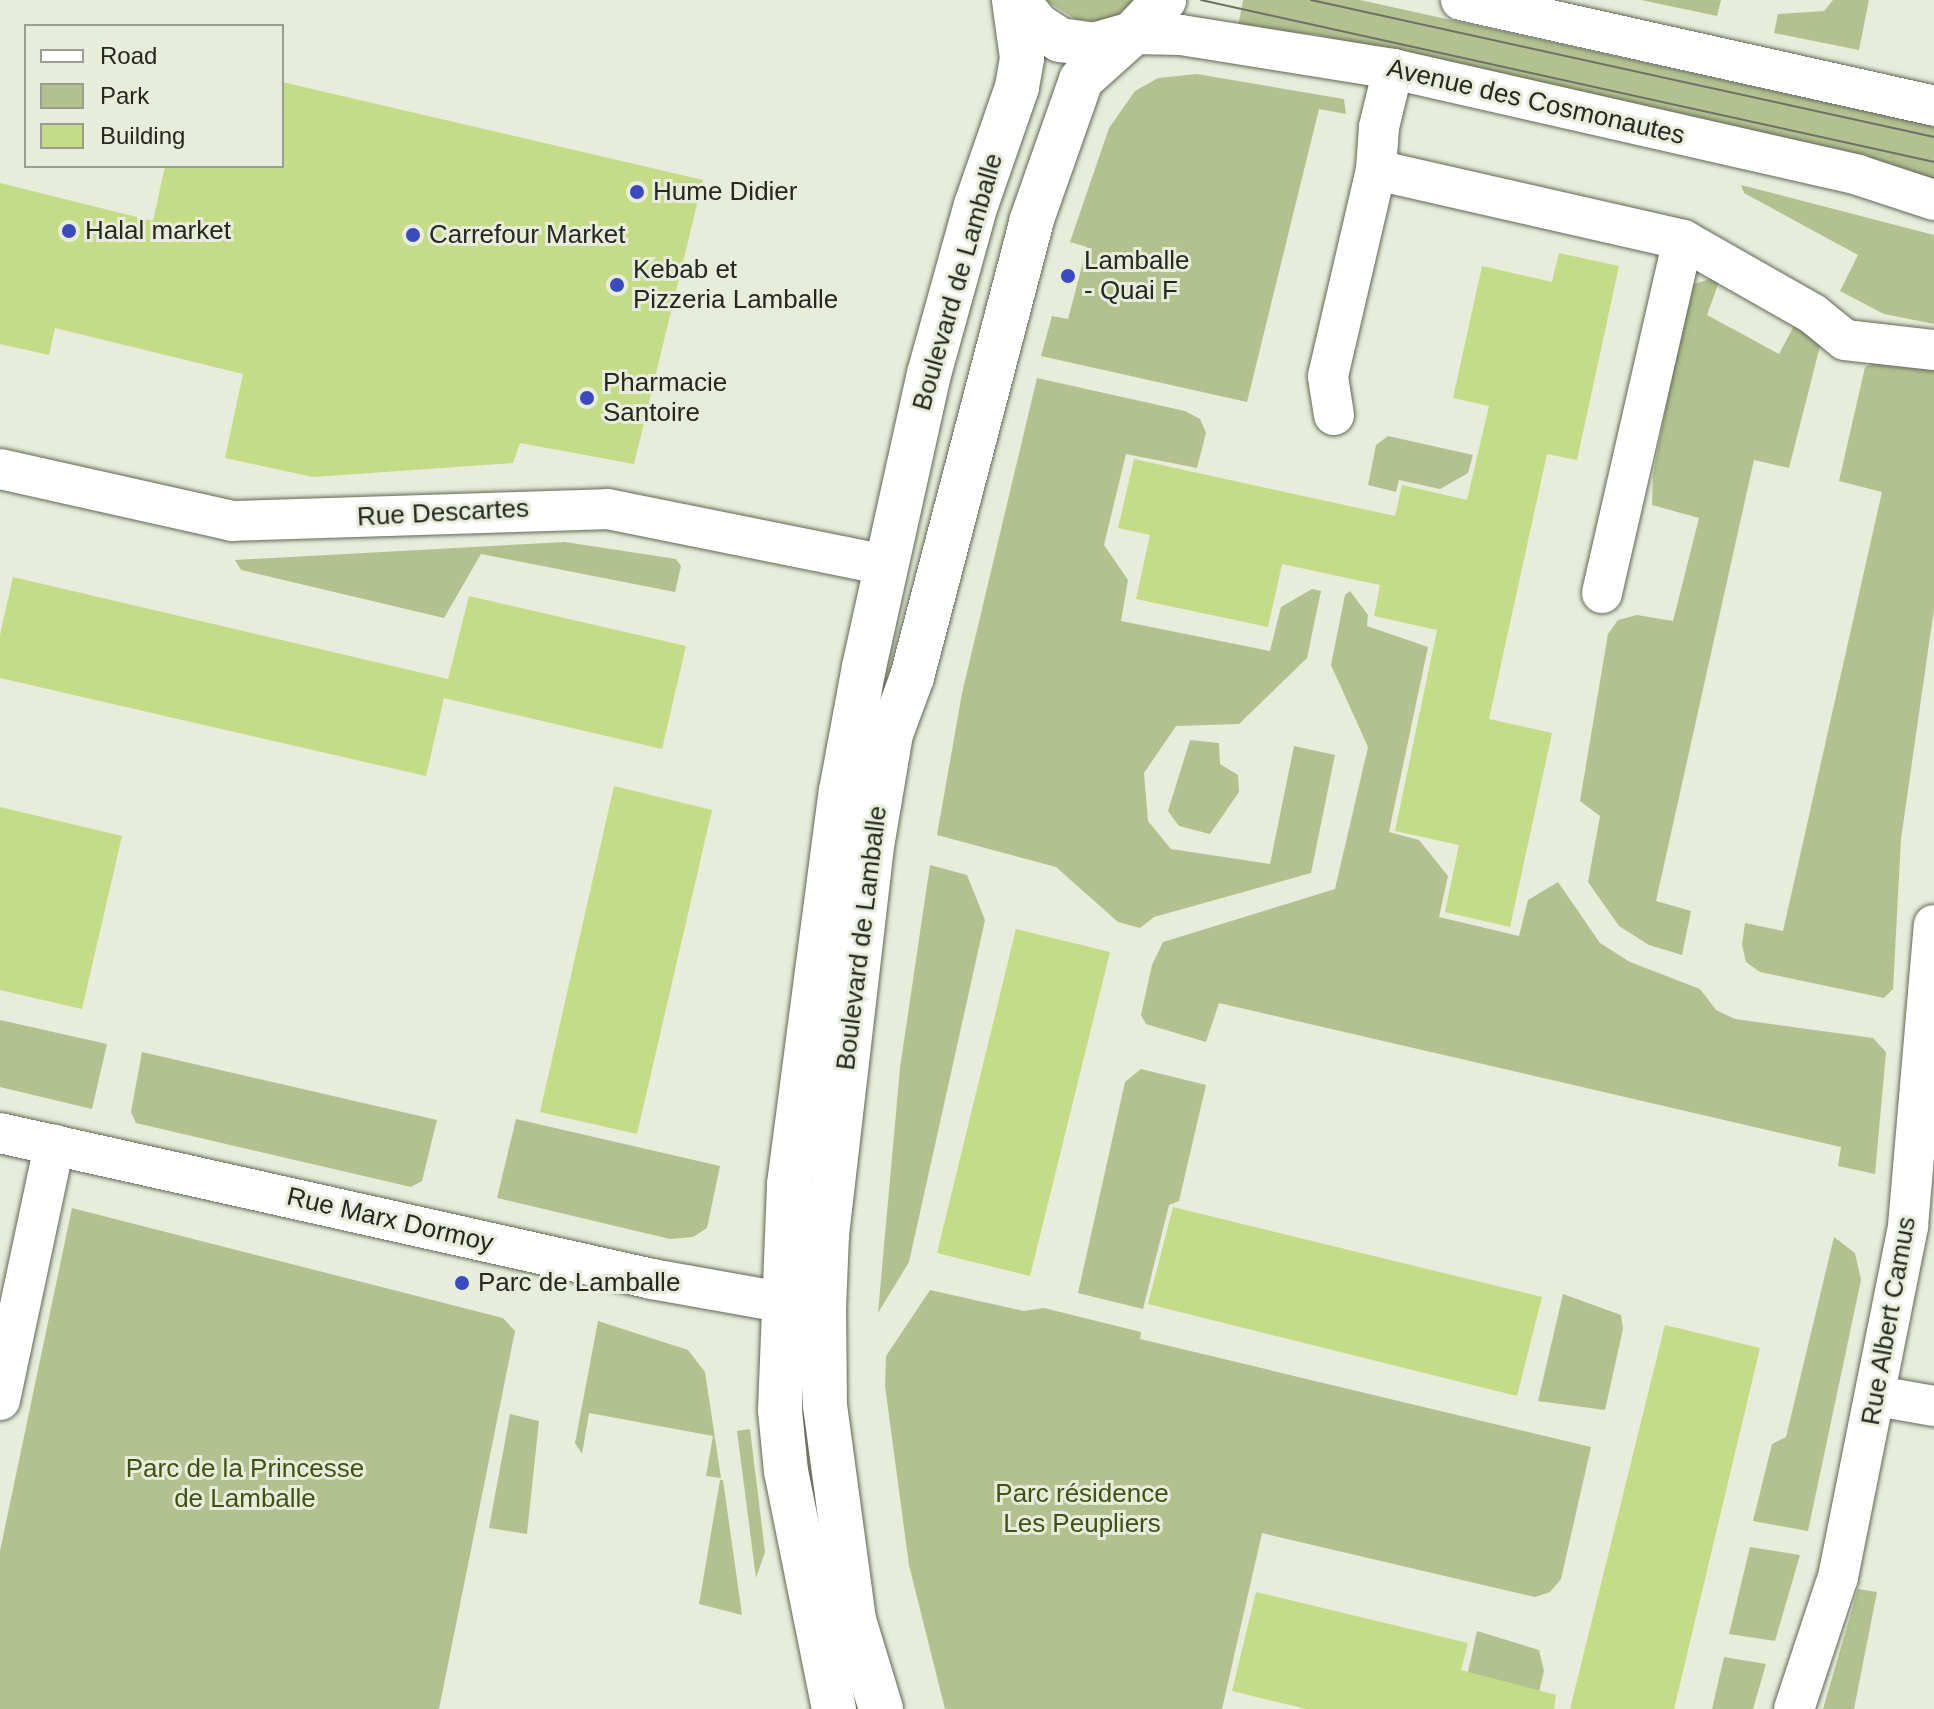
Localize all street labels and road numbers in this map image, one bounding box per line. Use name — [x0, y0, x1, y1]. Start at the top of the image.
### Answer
street label: Avenue des Cosmonautes — [1384, 53, 1688, 151]
street label: Boulevard de Lamballe — [906, 150, 1010, 414]
street label: Rue Descartes — [356, 493, 530, 533]
street label: Boulevard de Lamballe — [830, 804, 894, 1072]
street label: Rue Marx Dormoy — [284, 1181, 496, 1259]
street label: Rue Albert Camus — [1855, 1214, 1923, 1428]

